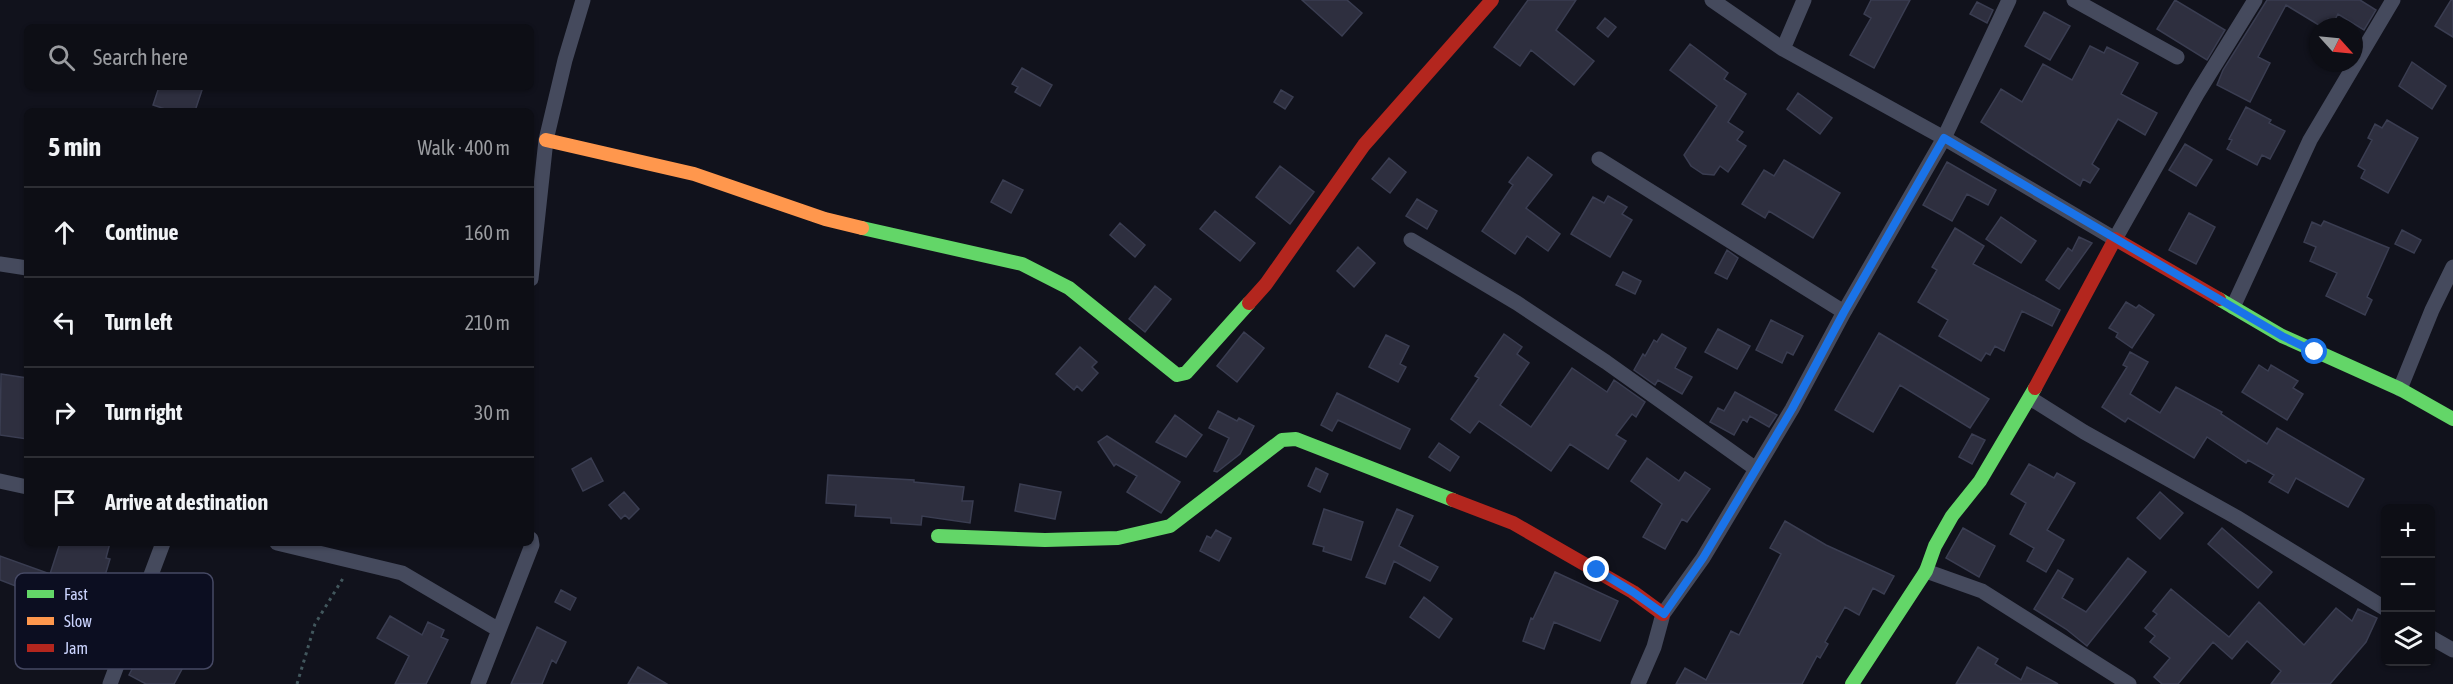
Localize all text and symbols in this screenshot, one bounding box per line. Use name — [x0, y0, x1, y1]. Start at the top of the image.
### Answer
north arrow — [2309, 18, 2363, 72]
search box — [24, 24, 534, 90]
icon: search — [45, 41, 78, 74]
text: Search here — [93, 44, 188, 70]
text: 5 min — [48, 132, 101, 162]
text: Walk · 400 m — [418, 136, 510, 159]
icon: ahead — [48, 216, 81, 249]
text: Continue — [105, 219, 179, 245]
text: 160 m — [465, 221, 510, 244]
icon: left — [48, 306, 81, 339]
text: Turn left — [105, 309, 172, 335]
text: 210 m — [465, 311, 510, 334]
route start — [2301, 338, 2327, 364]
icon: right — [48, 396, 81, 429]
text: Turn right — [105, 399, 182, 425]
text: 30 m — [474, 401, 510, 424]
icon: arrive — [48, 486, 81, 519]
text: Arrive at destination — [105, 489, 268, 515]
map controls — [2381, 504, 2435, 666]
button: + — [2381, 504, 2435, 558]
route end — [1583, 556, 1609, 582]
button: − — [2381, 558, 2435, 612]
legend — [15, 573, 213, 669]
text: Fast — [64, 585, 88, 603]
text: Slow — [64, 612, 92, 630]
button: layers — [2381, 612, 2435, 666]
text: Jam — [64, 639, 88, 657]

